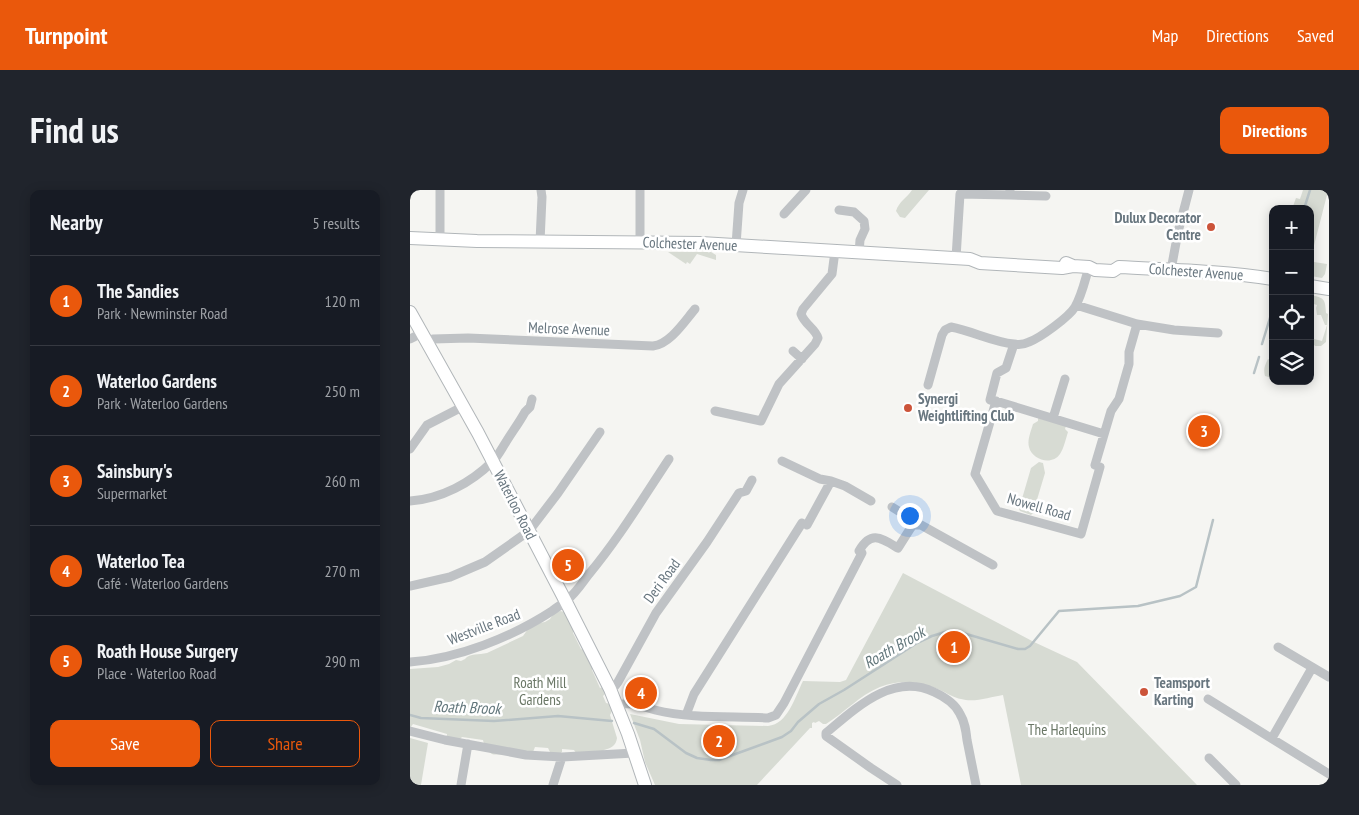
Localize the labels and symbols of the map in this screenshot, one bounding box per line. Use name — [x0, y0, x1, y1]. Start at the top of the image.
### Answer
place label: Dulux Decorator Centre — [1114, 208, 1202, 244]
marker: Dulux Decorator Centre — [1205, 221, 1217, 233]
street label: Colchester Avenue — [642, 232, 738, 255]
street label: Colchester Avenue — [1148, 259, 1244, 284]
street label: Melrose Avenue — [528, 318, 610, 339]
place label: Synergi Weightlifting Club — [917, 389, 1015, 425]
marker: Synergi Weightlifting Club — [902, 402, 914, 414]
pin: 3 — [1188, 412, 1220, 450]
street label: Waterloo Road — [490, 467, 541, 543]
street label: Nowell Road — [1005, 488, 1073, 525]
your location — [897, 503, 923, 529]
pin: 5 — [552, 546, 584, 584]
street label: Deri Road — [639, 555, 684, 607]
street label: Westville Road — [445, 604, 523, 649]
water label: Roath Brook — [860, 621, 930, 672]
pin: 1 — [938, 628, 970, 666]
park label: Roath Mill Gardens — [514, 673, 567, 709]
place label: Teamsport Karting — [1154, 673, 1210, 709]
pin: 4 — [625, 674, 657, 712]
marker: Teamsport Karting — [1138, 686, 1150, 698]
water label: Roath Brook — [433, 696, 503, 718]
park label: The Harlequins — [1028, 720, 1106, 739]
pin: 2 — [703, 722, 735, 760]

